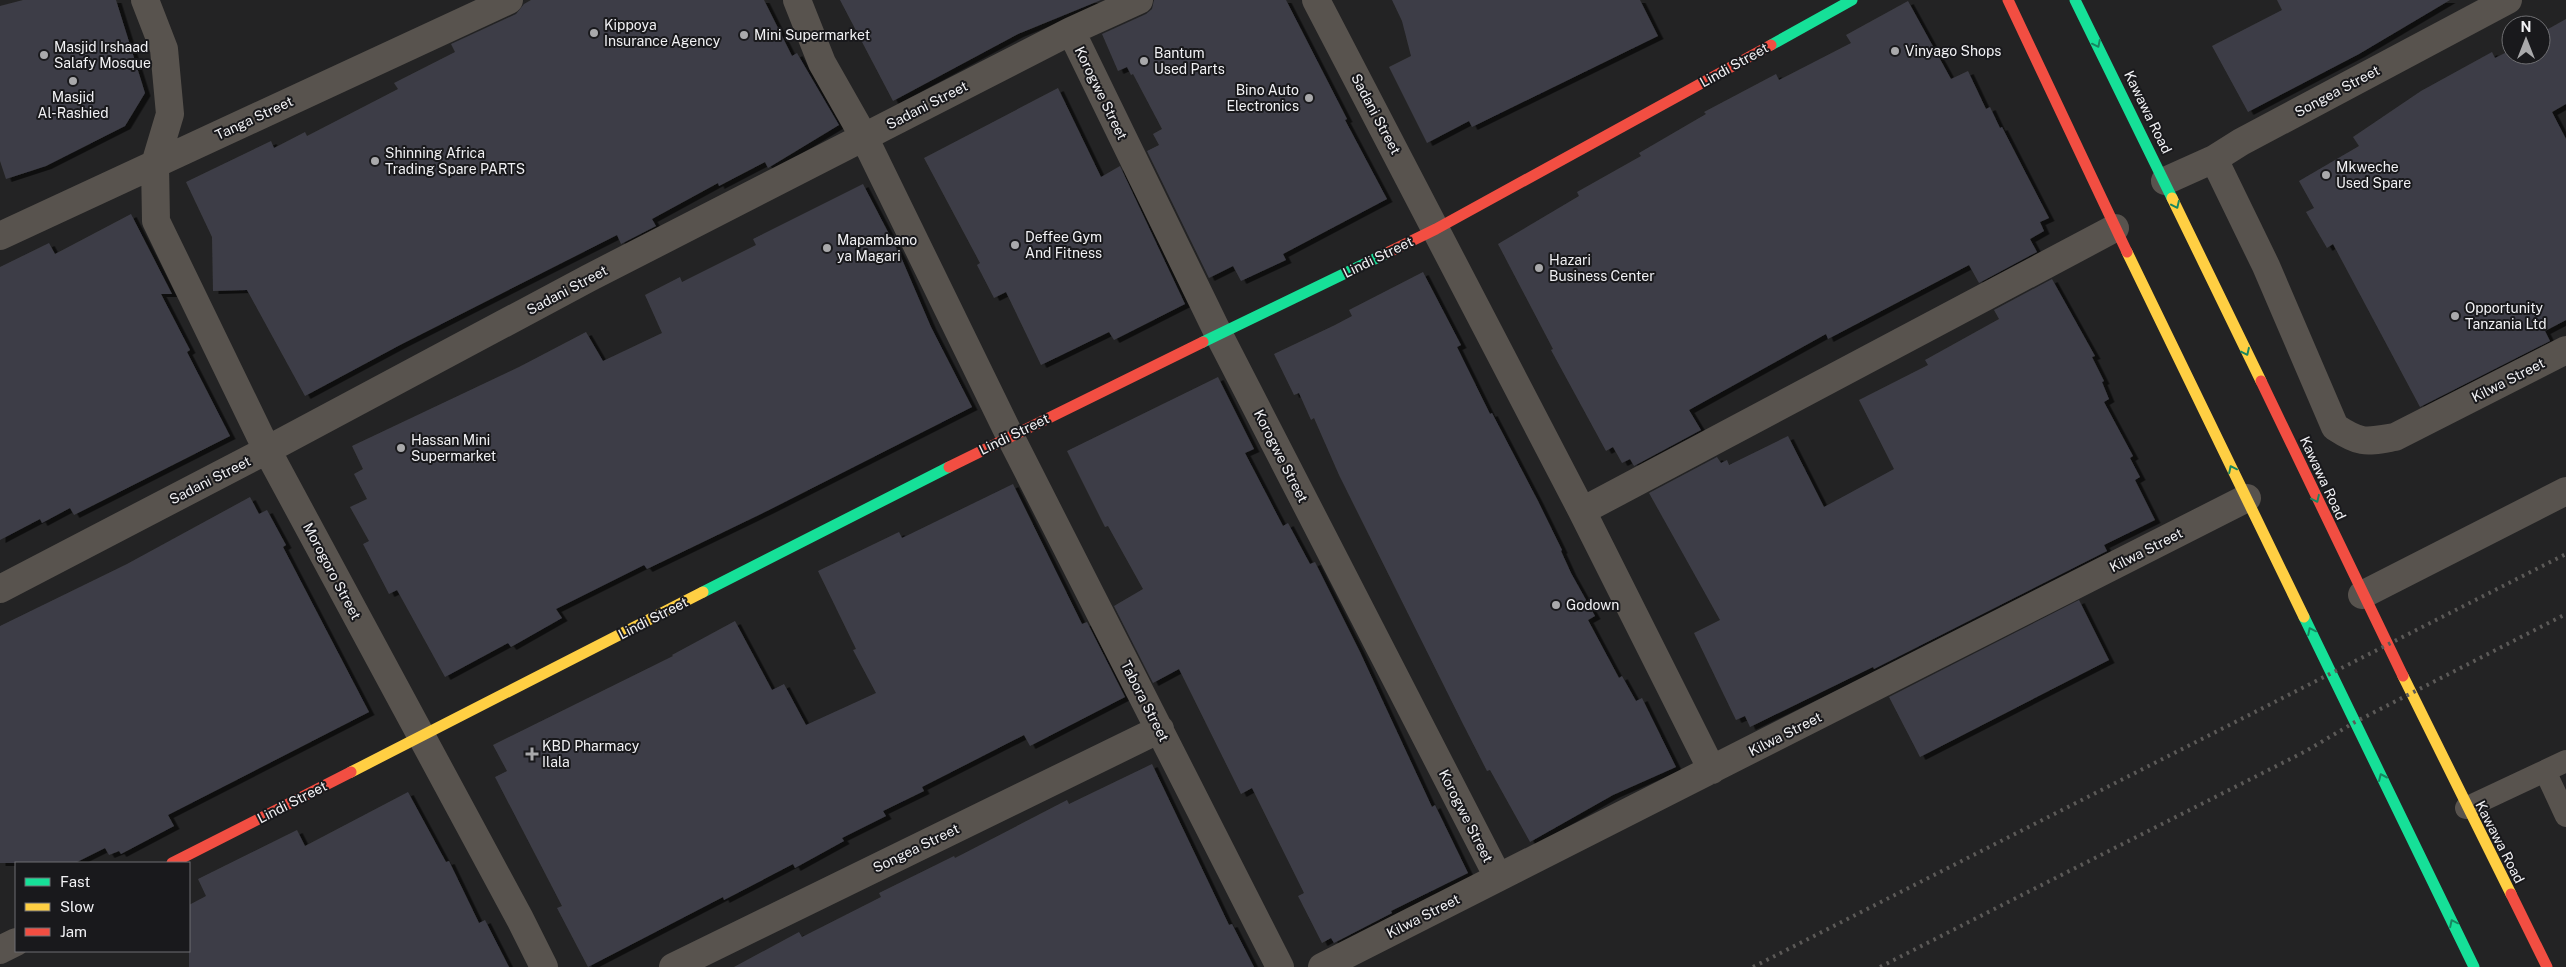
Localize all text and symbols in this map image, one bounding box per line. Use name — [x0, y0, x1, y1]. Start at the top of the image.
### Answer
north arrow — [2501, 15, 2551, 65]
place label: Kippoya Insurance Agency — [604, 17, 721, 49]
text: N — [2521, 19, 2531, 35]
marker: Kippoya Insurance Agency — [588, 27, 600, 39]
place label: Mini Supermarket — [754, 27, 870, 43]
marker: Mini Supermarket — [738, 29, 750, 41]
one-way arrow — [2091, 38, 2101, 47]
place label: Masjid Irshaad Salafy Mosque — [54, 39, 151, 71]
street label: Lindi Street — [1697, 40, 1771, 90]
place label: Vinyago Shops — [1905, 43, 2001, 59]
street label: Korogwe Street — [1071, 44, 1131, 142]
place label: Bantum Used Parts — [1154, 45, 1225, 77]
marker: Vinyago Shops — [1889, 45, 1901, 57]
marker: Masjid Irshaad Salafy Mosque — [38, 49, 50, 61]
marker: Bantum Used Parts — [1138, 55, 1150, 67]
street label: Songea Street — [2292, 62, 2382, 120]
street label: Kawawa Road — [2121, 68, 2175, 156]
street label: Sadani Street — [1348, 71, 1404, 157]
marker: Masjid Al-Rashied — [67, 75, 79, 87]
street label: Sadani Street — [884, 78, 970, 132]
place label: Bino Auto Electronics — [1226, 82, 1299, 114]
place label: Masjid Al-Rashied — [37, 89, 109, 121]
marker: Bino Auto Electronics — [1303, 92, 1315, 104]
street label: Tanga Street — [213, 93, 295, 143]
place label: Shinning Africa Trading Spare PARTS — [385, 145, 525, 177]
marker: Shinning Africa Trading Spare PARTS — [369, 155, 381, 167]
place label: Mkweche Used Spare — [2336, 159, 2411, 191]
marker: Mkweche Used Spare — [2320, 169, 2332, 181]
one-way arrow — [2170, 200, 2181, 209]
place label: Deffee Gym And Fitness — [1025, 229, 1102, 261]
place label: Mapambano ya Magari — [837, 232, 917, 264]
street label: Lindi Street — [1340, 233, 1416, 281]
marker: Deffee Gym And Fitness — [1009, 239, 1021, 251]
marker: Mapambano ya Magari — [821, 242, 833, 254]
place label: Hazari Business Center — [1549, 252, 1655, 284]
street label: Sadani Street — [524, 262, 610, 318]
marker: Hazari Business Center — [1533, 262, 1545, 274]
place label: Opportunity Tanzania Ltd — [2465, 300, 2546, 332]
marker: Opportunity Tanzania Ltd — [2449, 310, 2461, 322]
one-way arrow — [2240, 347, 2250, 356]
street label: Kilwa Street — [2469, 355, 2547, 405]
street label: Korogwe Street — [1251, 407, 1311, 505]
street label: Lindi Street — [976, 410, 1052, 458]
place label: Hassan Mini Supermarket — [411, 432, 496, 464]
street label: Kawawa Road — [2297, 434, 2349, 522]
marker: Hassan Mini Supermarket — [395, 442, 407, 454]
street label: Sadani Street — [167, 453, 253, 507]
one-way arrow — [2228, 465, 2238, 474]
one-way arrow — [2310, 494, 2320, 503]
street label: Morogoro Street — [300, 520, 364, 622]
street label: Kilwa Street — [2107, 525, 2185, 575]
street label: Lindi Street — [616, 594, 690, 642]
place label: Godown — [1566, 597, 1619, 613]
marker: Godown — [1550, 599, 1562, 611]
one-way arrow — [2306, 627, 2317, 636]
street label: Tabora Street — [1118, 658, 1172, 744]
street label: Kilwa Street — [1746, 709, 1824, 759]
place label: KBD Pharmacy Ilala — [542, 738, 640, 770]
marker: KBD Pharmacy Ilala — [526, 748, 538, 760]
street label: Korogwe Street — [1436, 767, 1496, 865]
one-way arrow — [2378, 773, 2389, 782]
street label: Lindi Street — [255, 778, 329, 826]
street label: Kawawa Road — [2472, 798, 2528, 886]
street label: Songea Street — [870, 820, 962, 876]
legend — [15, 862, 190, 952]
text: Fast — [60, 873, 90, 890]
street label: Kilwa Street — [1384, 891, 1462, 941]
text: Slow — [60, 898, 95, 915]
one-way arrow — [2448, 919, 2459, 928]
text: Jam — [60, 923, 87, 940]

